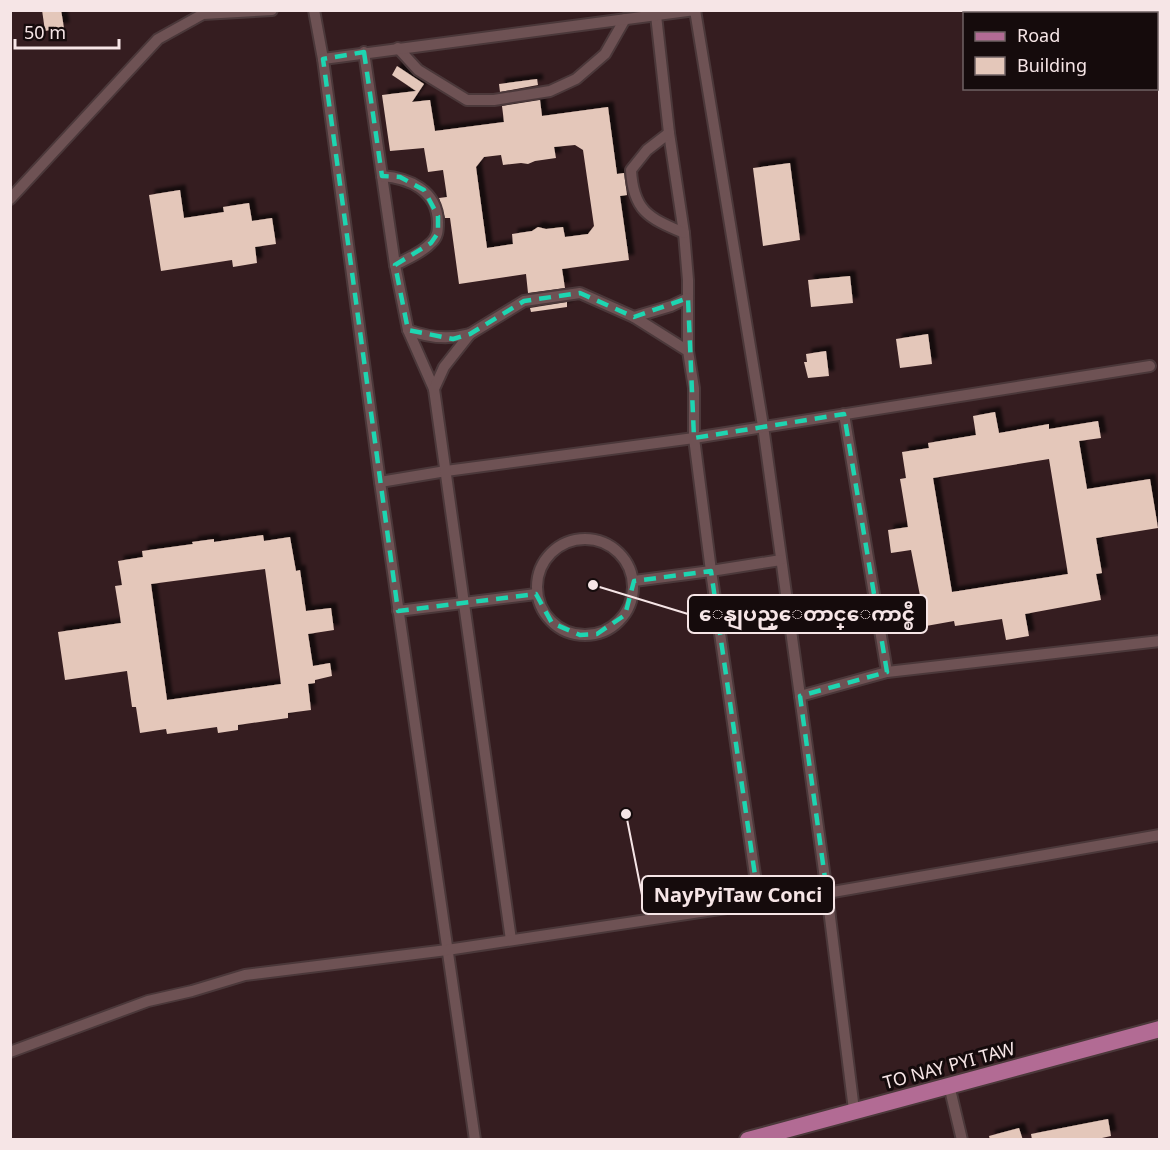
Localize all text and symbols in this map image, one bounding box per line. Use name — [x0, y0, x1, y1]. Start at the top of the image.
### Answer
scale bar — [15, 12, 118, 50]
legend — [963, 12, 1158, 90]
text: 50 m — [24, 20, 66, 44]
text: Road — [1017, 23, 1060, 47]
text: Building — [1017, 53, 1087, 77]
callout: ေနျပည္ေတာင္ေကာင္စီ — [688, 595, 927, 633]
text: ေနျပည္ေတာင္ေကာင္စီ — [699, 600, 915, 631]
callout: NayPyiTaw Conci — [642, 876, 834, 914]
text: NayPyiTaw Conci — [654, 881, 822, 908]
street label: TO NAY PYI TAW — [880, 1036, 1018, 1094]

